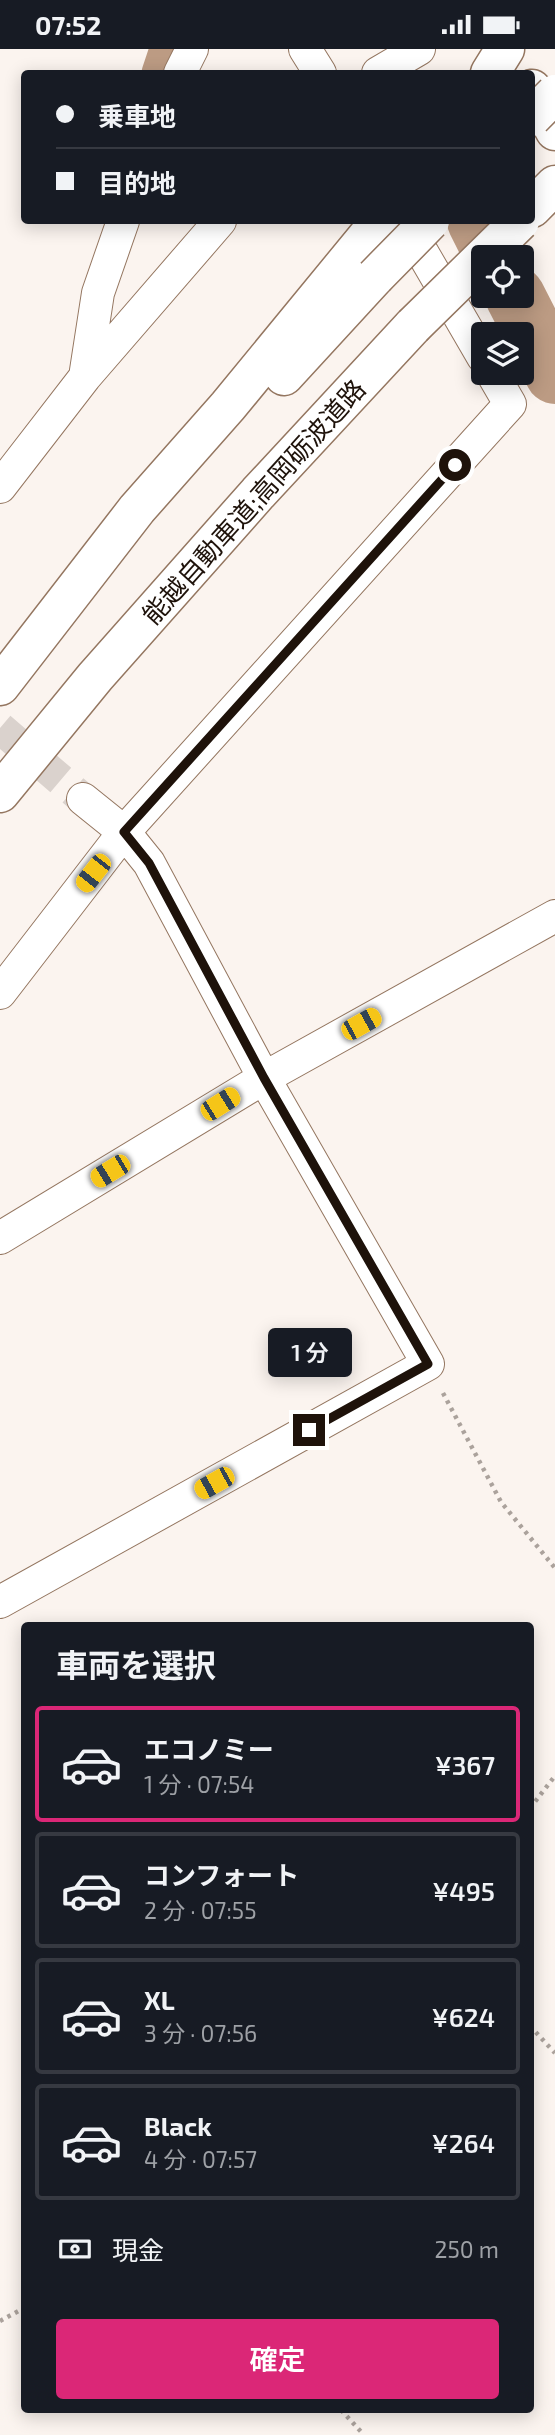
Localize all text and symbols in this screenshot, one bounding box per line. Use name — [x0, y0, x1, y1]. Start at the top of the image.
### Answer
text: 07:52 — [35, 9, 101, 40]
text: 乗車地 — [98, 100, 176, 131]
text: 目的地 — [98, 167, 176, 198]
map controls — [471, 245, 534, 385]
button: locate — [471, 245, 534, 308]
button: layers — [471, 322, 534, 385]
street label: 能越自動車道;高岡砺波道路 — [135, 372, 371, 630]
route start — [439, 449, 471, 481]
car — [72, 850, 115, 896]
car — [338, 1005, 385, 1043]
car — [197, 1084, 244, 1124]
car — [87, 1151, 134, 1191]
callout: 1 分 — [267, 1329, 351, 1377]
text: 1 分 — [291, 1338, 329, 1366]
route end — [293, 1414, 325, 1446]
car — [191, 1464, 238, 1502]
text: 車両を選択 — [56, 1645, 216, 1683]
icon: car — [60, 1733, 123, 1796]
text: エコノミー — [144, 1733, 274, 1764]
text: ¥367 — [435, 1749, 495, 1780]
text: 1 分 · 07:54 — [144, 1770, 255, 1798]
icon: car — [60, 1859, 123, 1922]
text: コンフォート — [144, 1859, 299, 1890]
text: ¥495 — [433, 1875, 495, 1906]
text: 2 分 · 07:55 — [144, 1896, 256, 1924]
text: XL — [144, 1984, 175, 2015]
icon: car — [60, 1985, 123, 2048]
text: ¥624 — [432, 2001, 495, 2032]
text: 3 分 · 07:56 — [144, 2019, 257, 2047]
text: Black — [144, 2110, 212, 2141]
icon: car — [60, 2111, 123, 2174]
text: ¥264 — [432, 2127, 495, 2158]
text: 4 分 · 07:57 — [144, 2145, 257, 2173]
icon: cash — [56, 2230, 94, 2268]
text: 現金 — [112, 2234, 164, 2265]
text: 250 m — [435, 2235, 499, 2263]
button: 確定 — [56, 2319, 499, 2399]

